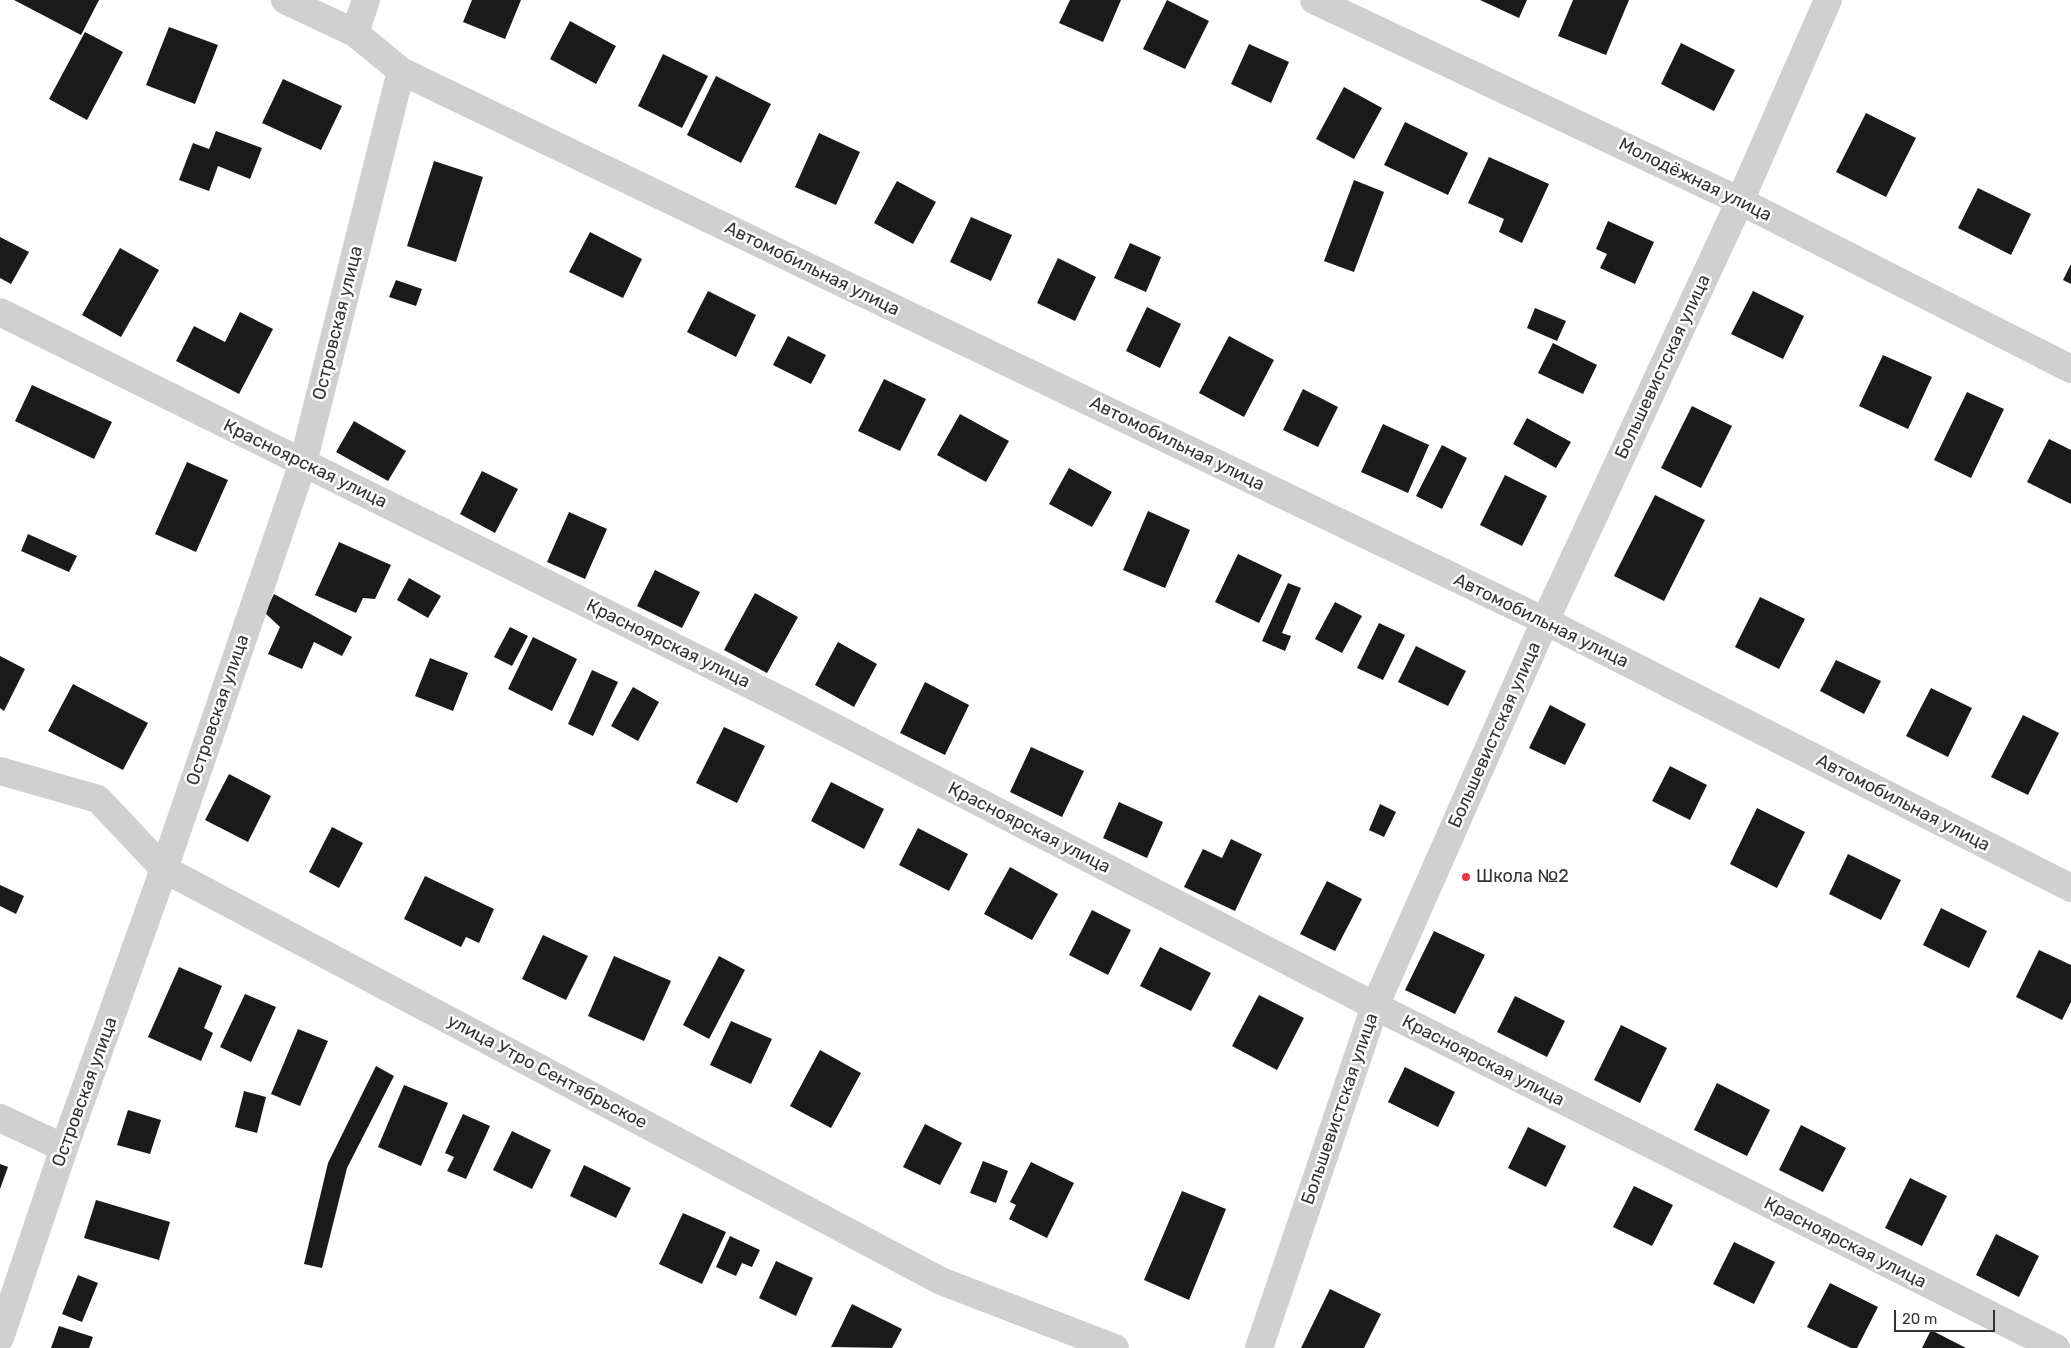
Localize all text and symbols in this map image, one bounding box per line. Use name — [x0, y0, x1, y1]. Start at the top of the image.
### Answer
street label: Молодёжная улица — [1615, 134, 1775, 226]
street label: Автомобильная улица — [721, 217, 903, 321]
street label: Островская улица — [308, 244, 368, 402]
street label: Большевистская улица — [1611, 271, 1715, 463]
street label: Автомобильная улица — [1086, 392, 1268, 496]
street label: Красноярская улица — [220, 415, 390, 513]
street label: Автомобильная улица — [1450, 569, 1632, 673]
street label: Красноярская улица — [583, 595, 753, 693]
street label: Островская улица — [182, 632, 254, 788]
street label: Большевистская улица — [1444, 639, 1546, 831]
street label: Автомобильная улица — [1813, 750, 1993, 856]
street label: Красноярская улица — [944, 778, 1114, 878]
place label: Школа №2 — [1476, 866, 1569, 888]
marker: Школа №2 — [1460, 871, 1472, 883]
street label: улица Утро Сентябрьское — [443, 1010, 651, 1134]
street label: Большевистская улица — [1297, 1010, 1383, 1208]
street label: Красноярская улица — [1398, 1011, 1568, 1111]
street label: Островская улица — [48, 1014, 122, 1170]
street label: Красноярская улица — [1760, 1193, 1930, 1293]
scale bar — [1896, 1300, 1997, 1332]
text: 20 m — [1902, 1310, 1937, 1328]

